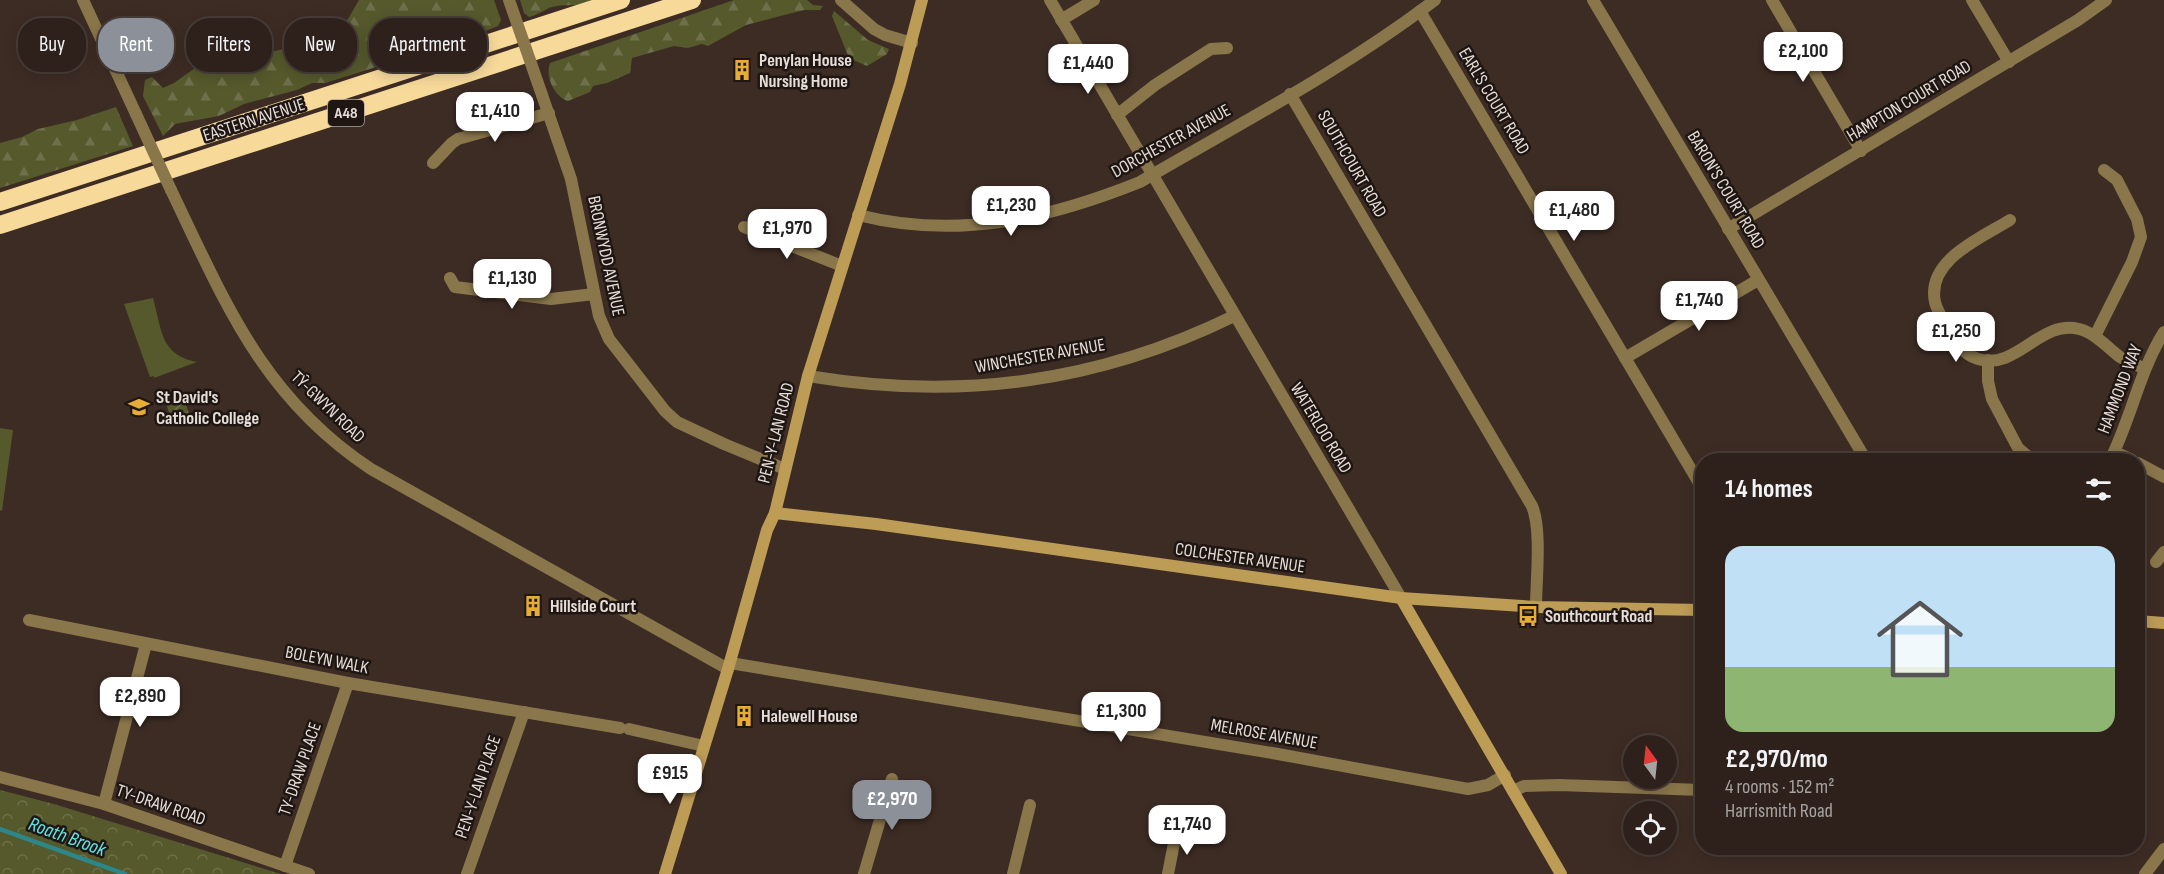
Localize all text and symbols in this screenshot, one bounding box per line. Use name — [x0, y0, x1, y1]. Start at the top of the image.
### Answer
chip: Buy — [18, 18, 86, 72]
chip: Rent — [98, 18, 174, 72]
chip: Filters — [186, 18, 272, 72]
chip: New — [284, 18, 357, 72]
chip: Apartment — [369, 18, 487, 72]
pin: £2,100 — [1754, 32, 1852, 83]
text: £2,100 — [1778, 39, 1828, 63]
pin: £1,440 — [1039, 44, 1137, 95]
street label: EARL'S COURT ROAD — [1454, 44, 1534, 158]
place label: Penylan House Nursing Home — [759, 50, 852, 92]
text: £1,440 — [1062, 51, 1114, 75]
street label: HAMPTON COURT ROAD — [1843, 56, 1975, 146]
building icon: Penylan House Nursing Home — [730, 58, 754, 82]
pin: £1,410 — [446, 92, 544, 143]
street label: EASTERN AVENUE — [200, 94, 308, 146]
text: £1,410 — [470, 99, 520, 123]
road number: A48 — [328, 100, 364, 126]
street label: DORCHESTER AVENUE — [1108, 100, 1234, 182]
street label: SOUTHCOURT ROAD — [1313, 107, 1391, 221]
street label: BARON'S COURT ROAD — [1683, 127, 1769, 253]
pin: £1,230 — [962, 186, 1060, 237]
pin: £1,480 — [1525, 191, 1623, 242]
text: £1,230 — [986, 193, 1036, 217]
street label: BRONWYDD AVENUE — [583, 194, 629, 318]
text: £1,480 — [1548, 198, 1600, 222]
pin: £1,970 — [738, 209, 836, 260]
text: £1,970 — [762, 216, 812, 240]
pin: £1,130 — [463, 259, 561, 310]
text: £1,130 — [487, 266, 537, 290]
pin: £1,740 — [1650, 281, 1748, 332]
text: £1,740 — [1675, 288, 1723, 312]
pin: £1,250 — [1907, 312, 2005, 363]
text: £1,250 — [1931, 319, 1981, 343]
street label: WINCHESTER AVENUE — [973, 334, 1107, 378]
street label: HAMMOND WAY — [2093, 341, 2147, 437]
street label: TŶ-GWYN ROAD — [287, 367, 369, 447]
street label: WATERLOO ROAD — [1286, 379, 1356, 477]
street label: PEN-Y-LAN ROAD — [753, 381, 799, 485]
place label: St David's Catholic College — [156, 387, 259, 429]
school or university icon: St David's Catholic College — [127, 395, 151, 419]
icon: filters — [2082, 473, 2115, 506]
text: 14 homes — [1725, 474, 1813, 505]
street label: COLCHESTER AVENUE — [1174, 538, 1306, 578]
icon: home — [1866, 585, 1974, 693]
building icon: Hillside Court — [521, 594, 545, 618]
place label: Hillside Court — [550, 596, 636, 617]
bus stop icon: Southcourt Road — [1516, 604, 1540, 628]
place label: Southcourt Road — [1545, 606, 1652, 627]
street label: BOLEYN WALK — [284, 642, 371, 679]
pin: £2,890 — [91, 677, 189, 728]
text: £2,890 — [114, 684, 166, 708]
pin: £1,300 — [1072, 692, 1170, 743]
text: £1,300 — [1095, 699, 1147, 723]
building icon: Halewell House — [732, 704, 756, 728]
place label: Halewell House — [761, 706, 858, 727]
street label: MELROSE AVENUE — [1209, 714, 1319, 754]
street label: TY-DRAW PLACE — [274, 720, 326, 818]
street label: PEN-Y-LAN PLACE — [451, 733, 505, 841]
north arrow — [1623, 735, 1677, 789]
map controls — [1623, 735, 1677, 855]
text: £2,970/mo — [1725, 744, 1828, 775]
pin: £915 — [634, 754, 706, 805]
text: £915 — [652, 761, 688, 785]
text: 4 rooms · 152 m² — [1725, 775, 1834, 799]
street label: TY-DRAW ROAD — [114, 780, 208, 830]
pin: £2,970 — [843, 780, 941, 831]
text: £2,970 — [866, 787, 918, 811]
text: Harrismith Road — [1725, 799, 1833, 823]
button: locate — [1623, 801, 1677, 855]
pin: £1,740 — [1138, 805, 1236, 856]
water label: Roath Brook — [25, 812, 109, 862]
text: £1,740 — [1163, 812, 1211, 836]

